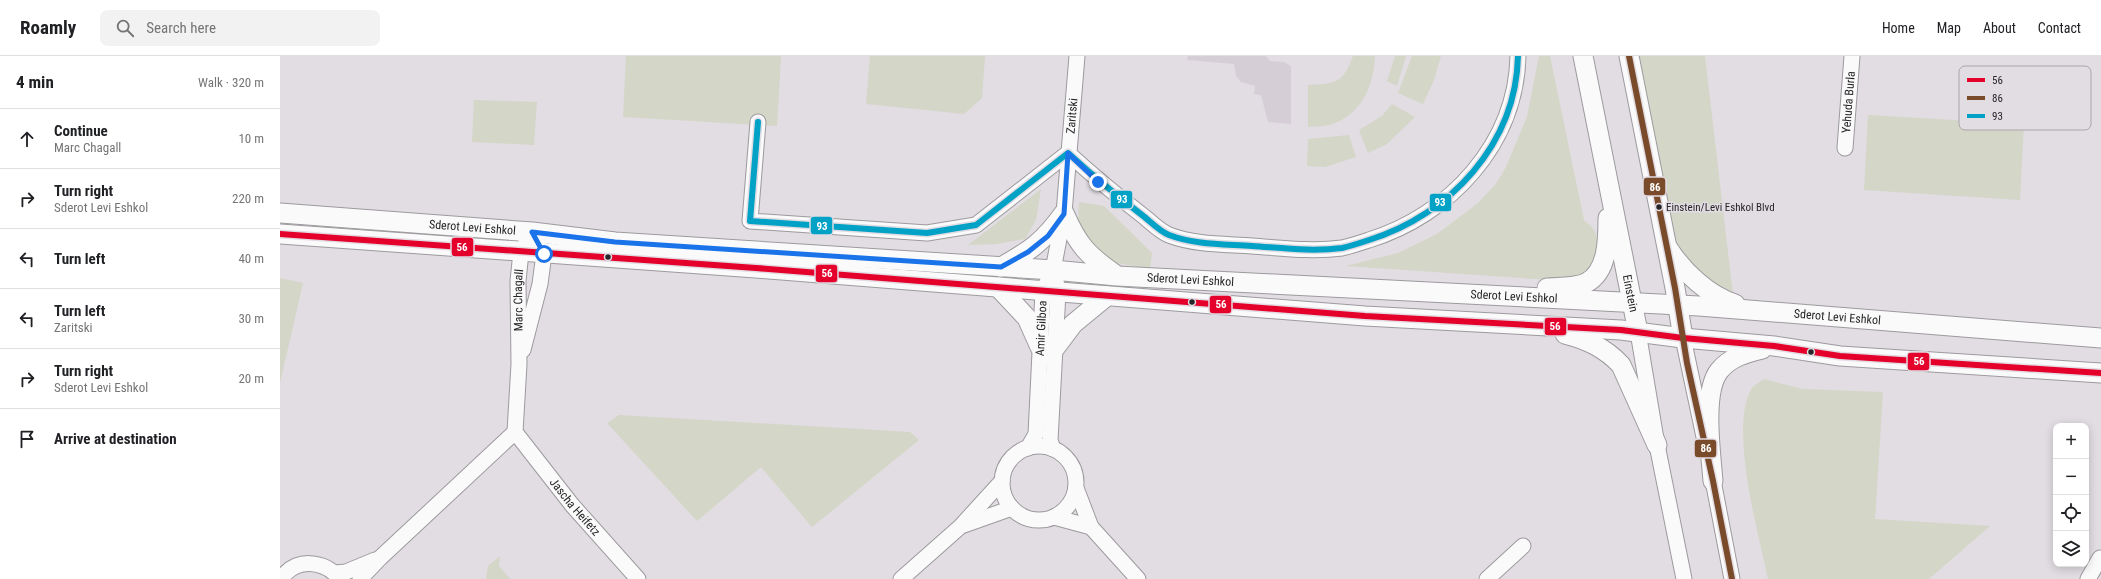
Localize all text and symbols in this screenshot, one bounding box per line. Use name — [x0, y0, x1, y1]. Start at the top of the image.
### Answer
search box — [100, 10, 380, 46]
text: Roamly — [20, 16, 76, 39]
icon: search — [114, 17, 136, 39]
text: Search here — [146, 19, 216, 37]
text: Home — [1882, 20, 1915, 36]
text: Map — [1937, 20, 1961, 36]
text: About — [1983, 20, 2016, 36]
text: Contact — [2038, 20, 2081, 36]
legend — [1959, 66, 2091, 130]
street label: Yehuda Burla — [1839, 70, 1858, 134]
text: 4 min — [16, 72, 54, 92]
text: 56 — [1992, 74, 2003, 87]
text: Walk · 320 m — [198, 75, 264, 90]
text: 86 — [1992, 92, 2003, 105]
street label: Zaritski — [1064, 98, 1080, 134]
text: 93 — [1992, 110, 2003, 123]
text: Continue — [54, 122, 108, 140]
icon: ahead — [16, 128, 38, 150]
text: 10 m — [238, 131, 264, 146]
text: Marc Chagall — [54, 140, 121, 155]
route end — [1089, 173, 1107, 191]
line badge: 86 — [1643, 177, 1666, 196]
text: 86 — [1649, 181, 1661, 194]
text: Turn right — [54, 182, 113, 200]
icon: right — [16, 188, 38, 210]
line badge: 93 — [1110, 190, 1133, 209]
text: 220 m — [232, 191, 264, 206]
text: 93 — [1116, 193, 1128, 206]
line badge: 93 — [1429, 193, 1452, 212]
text: 93 — [1434, 196, 1446, 209]
text: Sderot Levi Eshkol — [54, 200, 148, 215]
place label: Einstein/Levi Eshkol Blvd — [1666, 201, 1775, 214]
marker: Einstein/Levi Eshkol Blvd — [1654, 202, 1664, 212]
line badge: 93 — [810, 216, 833, 235]
street label: Sderot Levi Eshkol — [428, 217, 516, 238]
text: 93 — [816, 220, 828, 233]
line badge: 56 — [451, 237, 474, 257]
text: 56 — [456, 241, 468, 254]
route start — [535, 245, 553, 263]
icon: left — [16, 248, 38, 270]
text: Turn left — [54, 250, 105, 268]
text: 40 m — [238, 251, 264, 266]
unlabelled marker — [603, 252, 613, 262]
line badge: 56 — [815, 264, 838, 283]
text: 56 — [821, 267, 833, 280]
street label: Marc Chagall — [511, 268, 526, 331]
street label: Sderot Levi Eshkol — [1147, 271, 1234, 289]
street label: Einstein — [1620, 273, 1641, 313]
street label: Sderot Levi Eshkol — [1470, 287, 1558, 306]
line badge: 56 — [1209, 295, 1232, 314]
unlabelled marker — [1187, 297, 1197, 307]
text: 56 — [1215, 298, 1227, 311]
street label: Amir Gilboa — [1033, 300, 1050, 356]
text: Turn left — [54, 302, 105, 320]
street label: Sderot Levi Eshkol — [1793, 307, 1881, 327]
icon: left — [16, 308, 38, 330]
text: 30 m — [238, 311, 264, 326]
line badge: 56 — [1544, 317, 1567, 336]
text: Zaritski — [54, 320, 93, 335]
text: 56 — [1549, 320, 1561, 333]
unlabelled marker — [1806, 347, 1816, 357]
line badge: 56 — [1907, 352, 1930, 371]
text: 56 — [1913, 355, 1925, 368]
text: Turn right — [54, 362, 113, 380]
icon: right — [16, 368, 38, 390]
text: 20 m — [238, 371, 264, 386]
text: Sderot Levi Eshkol — [54, 380, 148, 395]
map controls — [2053, 423, 2089, 567]
button: + — [2053, 423, 2089, 459]
icon: arrive — [16, 428, 38, 450]
text: Arrive at destination — [54, 430, 177, 448]
line badge: 86 — [1694, 439, 1717, 458]
text: 86 — [1700, 442, 1712, 455]
button: − — [2053, 459, 2089, 495]
street label: Jascha Heifetz — [547, 475, 603, 539]
button: locate — [2053, 495, 2089, 531]
button: layers — [2053, 531, 2089, 567]

